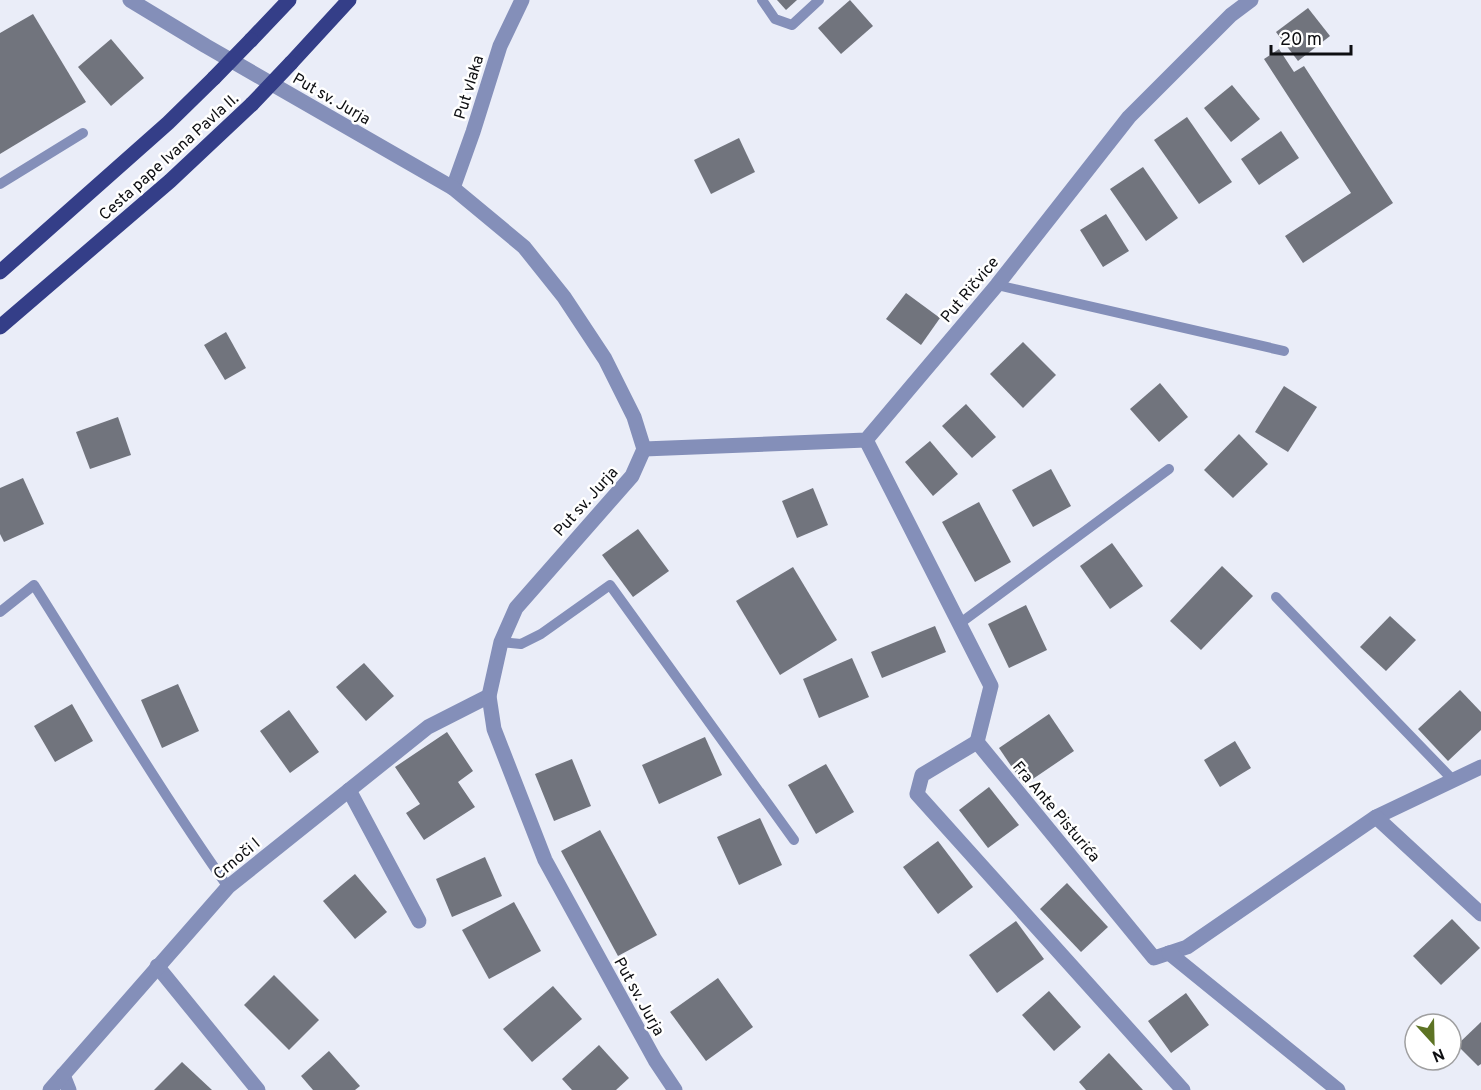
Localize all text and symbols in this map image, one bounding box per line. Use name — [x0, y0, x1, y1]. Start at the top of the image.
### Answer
scale bar — [1271, 18, 1350, 56]
text: 20 m — [1280, 29, 1322, 52]
street label: Put vlaka — [451, 53, 489, 122]
street label: Put sv. Jurja — [288, 69, 374, 130]
street label: Cesta pape Ivana Pavla II. — [95, 89, 243, 226]
street label: Put Ričvice — [937, 253, 1004, 327]
street label: Put sv. Jurja — [550, 463, 623, 541]
street label: Fra Ante Pisturića — [1007, 758, 1104, 867]
street label: Crnoči l — [210, 834, 265, 885]
street label: Put sv. Jurja — [608, 954, 668, 1040]
north arrow — [1403, 1012, 1463, 1072]
text: N — [1429, 1043, 1447, 1065]

